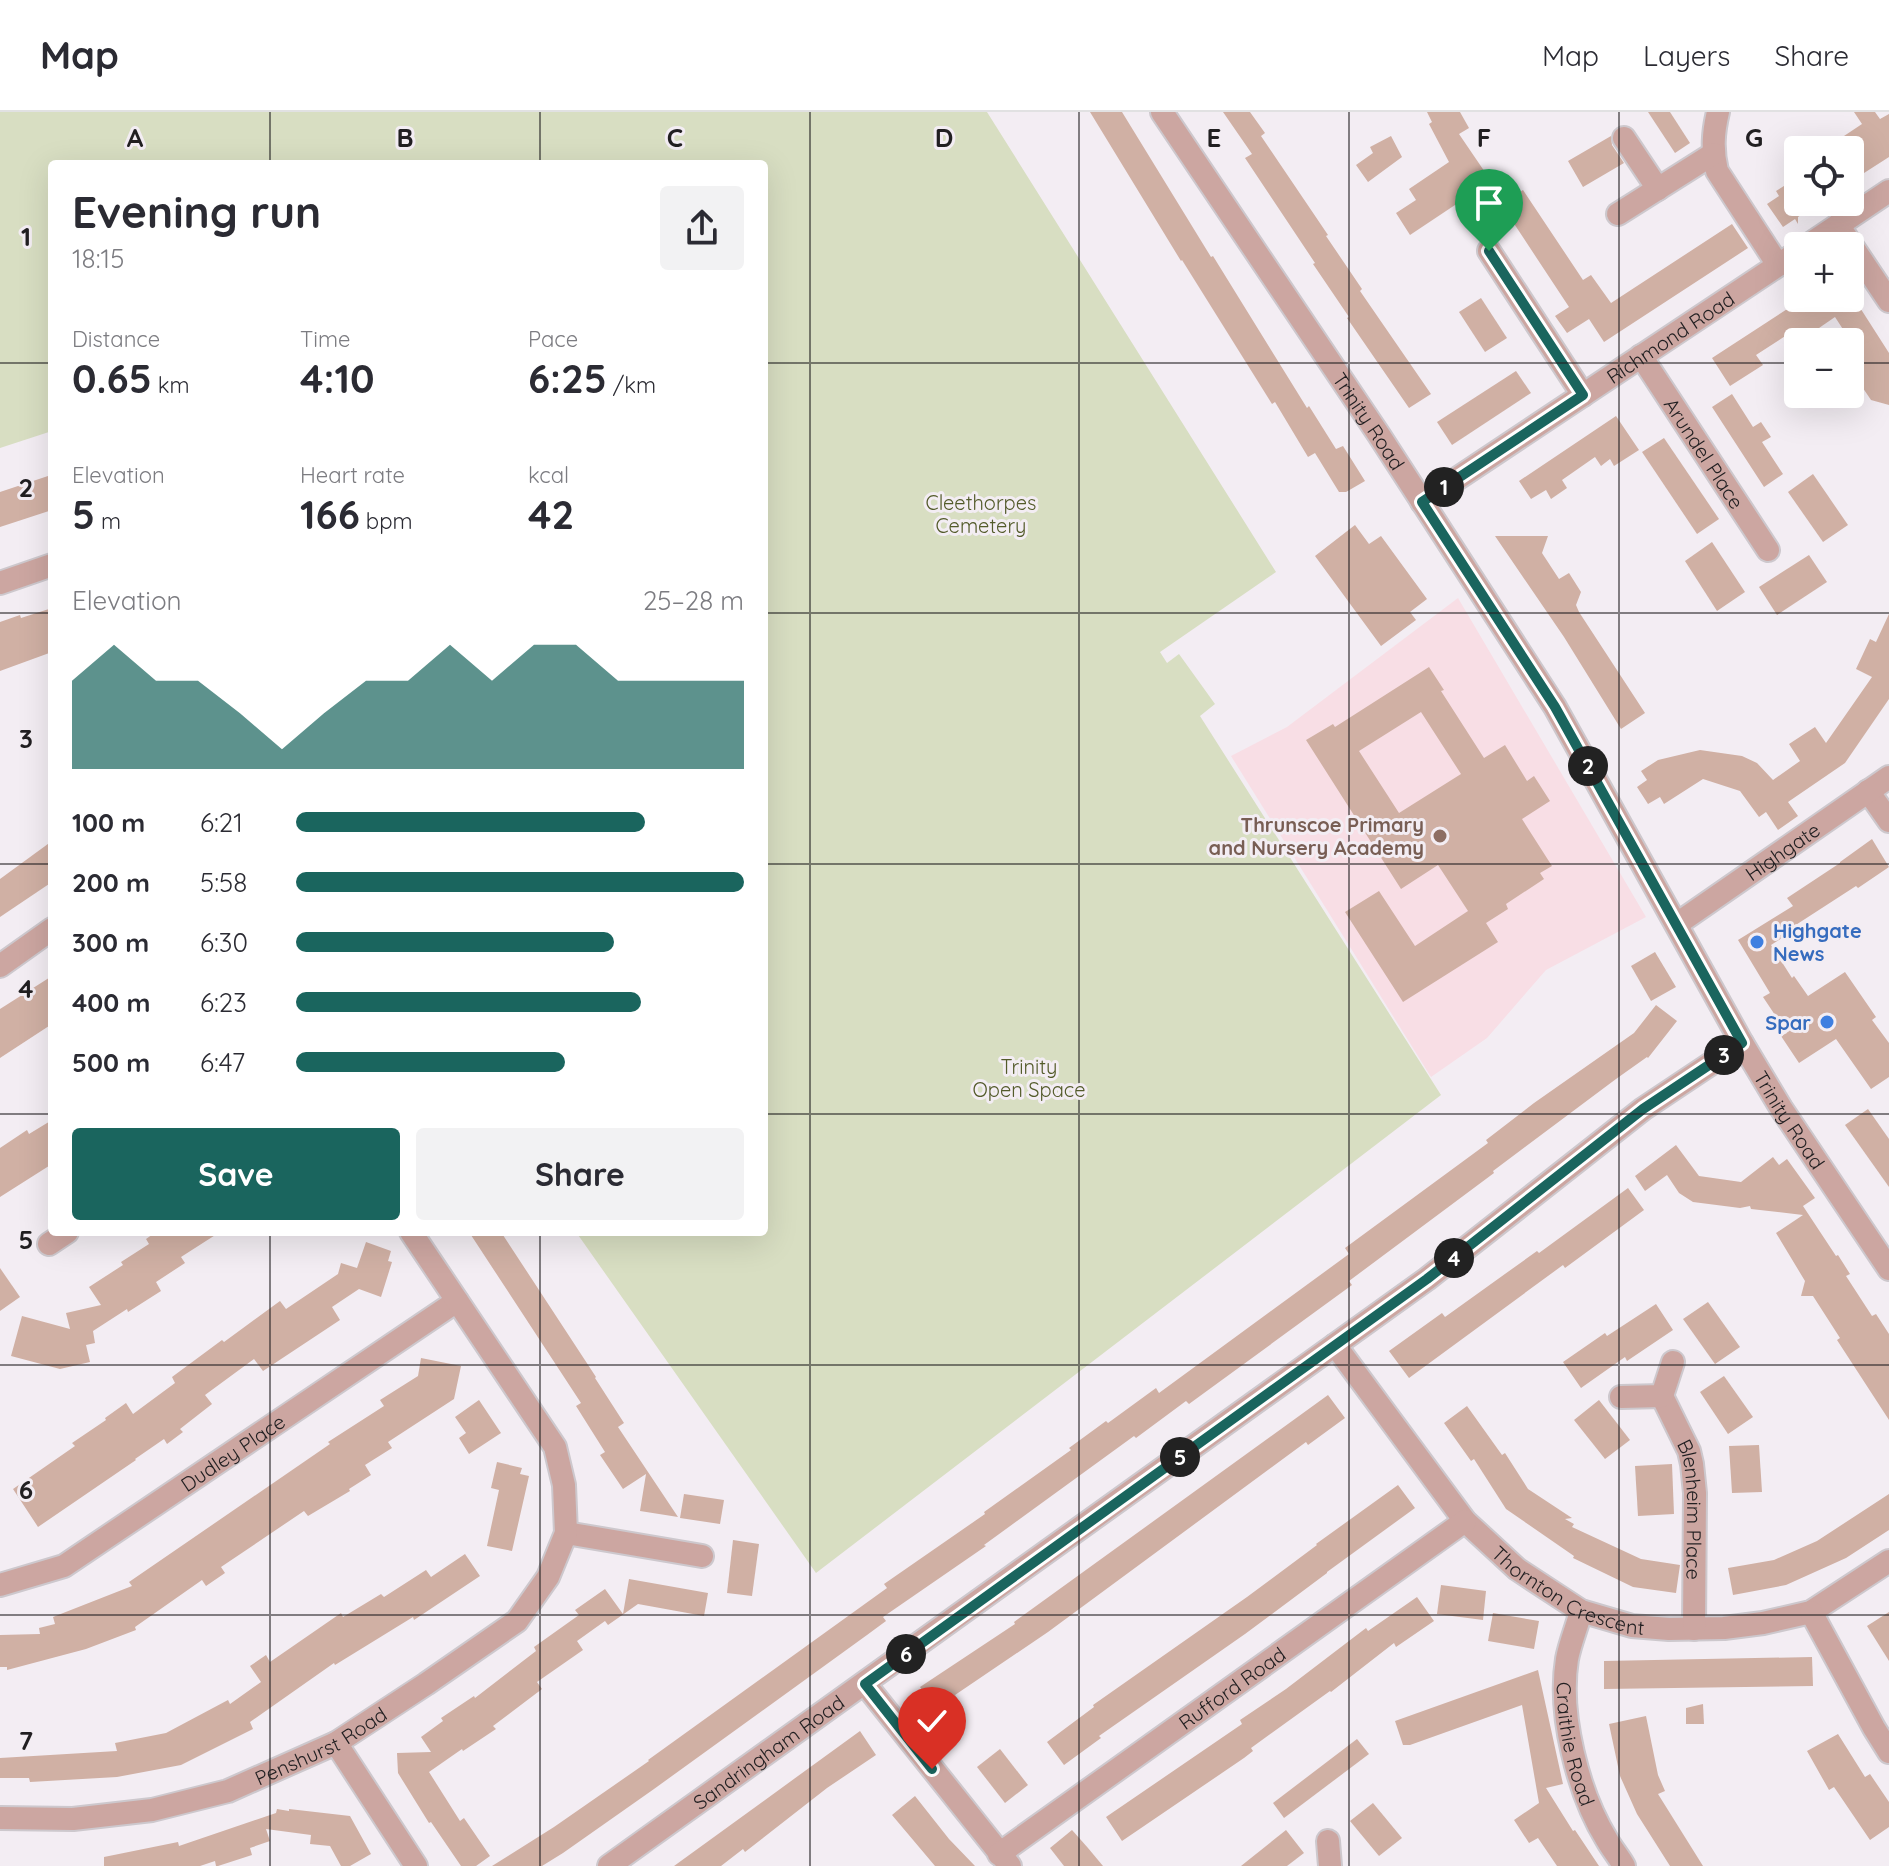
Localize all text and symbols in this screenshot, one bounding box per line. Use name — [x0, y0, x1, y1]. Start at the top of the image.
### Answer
text: Map — [40, 31, 119, 79]
text: Map — [1542, 38, 1599, 73]
text: Layers — [1643, 38, 1730, 73]
text: Share — [1774, 38, 1849, 73]
text: A — [127, 121, 144, 154]
text: B — [396, 121, 414, 154]
text: C — [667, 121, 683, 154]
text: D — [935, 121, 953, 154]
text: E — [1207, 121, 1221, 154]
text: F — [1477, 121, 1491, 154]
text: G — [1745, 121, 1763, 154]
map controls — [1784, 136, 1864, 408]
button: locate — [1784, 136, 1864, 216]
pin — [1455, 169, 1523, 251]
icon: arrive — [1467, 181, 1511, 225]
text: Evening run — [72, 184, 321, 239]
button: share — [660, 186, 744, 270]
text: 1 — [21, 220, 31, 253]
button: + — [1784, 232, 1864, 312]
text: 18:15 — [72, 242, 124, 275]
street label: Richmond Road — [1601, 285, 1739, 389]
text: Distance — [72, 325, 160, 353]
text: Time — [300, 325, 351, 353]
text: Pace — [528, 325, 578, 353]
button: − — [1784, 328, 1864, 408]
text: 0.65 — [72, 353, 152, 403]
text: 4:10 — [300, 353, 375, 403]
text: 6:25 — [528, 353, 607, 403]
street label: Trinity Road — [1328, 367, 1411, 474]
text: km — [152, 371, 190, 399]
text: /km — [607, 371, 656, 399]
street label: Arundel Place — [1659, 393, 1750, 513]
text: Elevation — [72, 461, 165, 489]
text: Heart rate — [300, 461, 405, 489]
text: kcal — [528, 461, 569, 489]
pin: 1 — [1424, 467, 1464, 507]
text: 2 — [19, 471, 33, 504]
text: 1 — [1440, 473, 1448, 501]
text: 5 — [72, 489, 95, 539]
text: 166 — [300, 489, 360, 539]
text: 42 — [528, 489, 574, 539]
park label: Cleethorpes Cemetery — [926, 490, 1036, 538]
text: m — [95, 507, 121, 535]
text: bpm — [360, 507, 413, 535]
text: Elevation — [72, 584, 182, 617]
text: 25–28 m — [643, 584, 744, 617]
text: 3 — [19, 722, 33, 755]
pin: 2 — [1568, 746, 1608, 786]
text: 2 — [1582, 752, 1594, 780]
text: 100 m — [72, 806, 145, 839]
text: 6:21 — [200, 806, 243, 839]
place label: Thrunscoe Primary and Nursery Academy — [1209, 812, 1424, 860]
street label: Highgate — [1740, 817, 1824, 886]
marker: Thrunscoe Primary and Nursery Academy — [1431, 827, 1449, 845]
text: 200 m — [72, 866, 150, 899]
text: 5:58 — [200, 866, 247, 899]
place label: Highgate News — [1773, 918, 1862, 966]
text: 300 m — [72, 926, 149, 959]
text: 6:30 — [200, 926, 248, 959]
marker: Highgate News — [1748, 933, 1766, 951]
text: 4 — [18, 972, 34, 1005]
text: 400 m — [72, 986, 150, 1019]
text: 6:23 — [200, 986, 247, 1019]
place label: Spar — [1765, 1010, 1811, 1035]
marker: Spar — [1818, 1013, 1836, 1031]
pin: 3 — [1704, 1035, 1744, 1075]
text: 3 — [1718, 1041, 1730, 1069]
text: 500 m — [72, 1046, 150, 1079]
text: 6:47 — [200, 1046, 245, 1079]
park label: Trinity Open Space — [973, 1054, 1085, 1102]
street label: Trinity Road — [1749, 1066, 1831, 1174]
button: Save — [72, 1128, 400, 1220]
button: Share — [416, 1128, 744, 1220]
text: 5 — [19, 1223, 33, 1256]
pin: 4 — [1434, 1238, 1474, 1278]
text: 4 — [1448, 1244, 1460, 1272]
street label: Dudley Place — [175, 1408, 290, 1496]
street label: Blenheim Place — [1673, 1435, 1708, 1580]
pin: 5 — [1160, 1437, 1200, 1477]
text: 5 — [1174, 1443, 1186, 1471]
text: 6 — [19, 1473, 33, 1506]
street label: Thornton Crescent — [1487, 1540, 1646, 1639]
pin: 6 — [886, 1634, 926, 1674]
text: 6 — [900, 1640, 912, 1668]
street label: Rufford Road — [1173, 1641, 1290, 1734]
street label: Craithie Road — [1552, 1682, 1601, 1809]
pin — [898, 1687, 966, 1769]
street label: Sandringham Road — [688, 1689, 849, 1814]
icon: check — [910, 1699, 954, 1743]
street label: Penshurst Road — [251, 1701, 391, 1790]
text: 7 — [19, 1724, 33, 1757]

